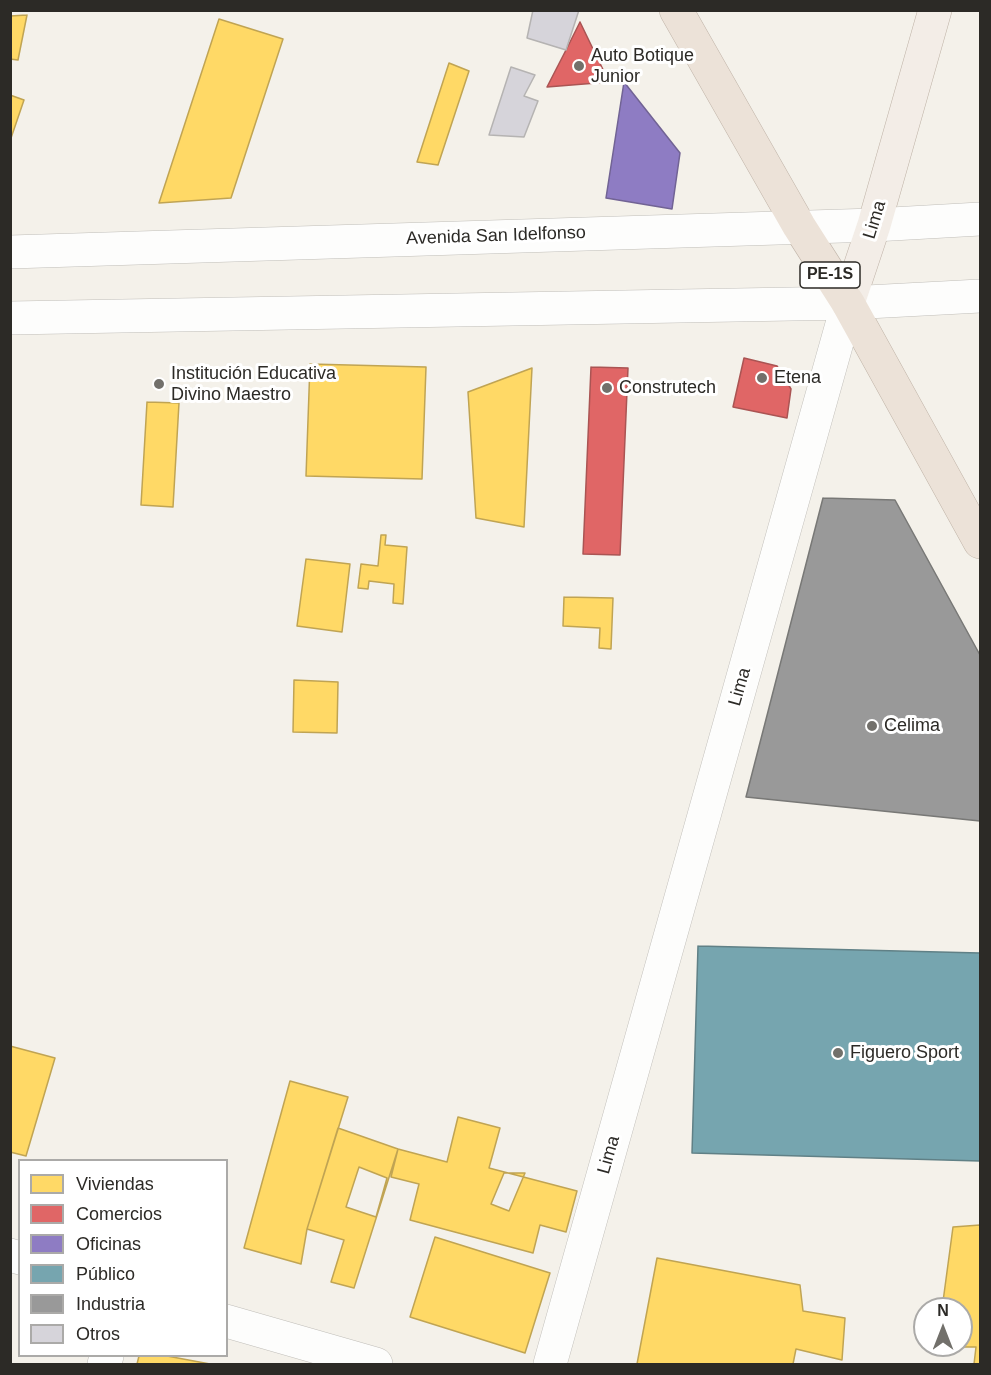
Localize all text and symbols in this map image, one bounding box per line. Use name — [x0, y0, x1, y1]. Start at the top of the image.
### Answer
place label: Auto Botique Junior — [591, 45, 694, 88]
marker: Auto Botique Junior — [572, 59, 586, 73]
street label: Lima — [859, 198, 891, 242]
street label: Avenida San Idelfonso — [406, 222, 586, 250]
road number: PE-1S — [800, 262, 860, 288]
place label: Institución Educativa Divino Maestro — [171, 363, 336, 406]
place label: Etena — [774, 367, 821, 389]
marker: Etena — [755, 371, 769, 385]
marker: Institución Educativa Divino Maestro — [152, 377, 166, 391]
place label: Construtech — [619, 377, 716, 399]
marker: Construtech — [600, 381, 614, 395]
street label: Lima — [724, 665, 756, 709]
place label: Celima — [884, 715, 940, 737]
marker: Celima — [865, 719, 879, 733]
place label: Figuero Sport — [850, 1042, 959, 1064]
marker: Figuero Sport — [831, 1046, 845, 1060]
street label: Lima — [593, 1133, 625, 1177]
legend — [18, 1159, 228, 1357]
text: Viviendas — [76, 1174, 154, 1194]
text: Comercios — [76, 1204, 162, 1224]
text: Oficinas — [76, 1234, 141, 1254]
text: Público — [76, 1264, 135, 1284]
text: Industria — [76, 1294, 145, 1314]
north arrow — [913, 1297, 973, 1357]
text: N — [937, 1302, 949, 1319]
text: Otros — [76, 1324, 120, 1344]

